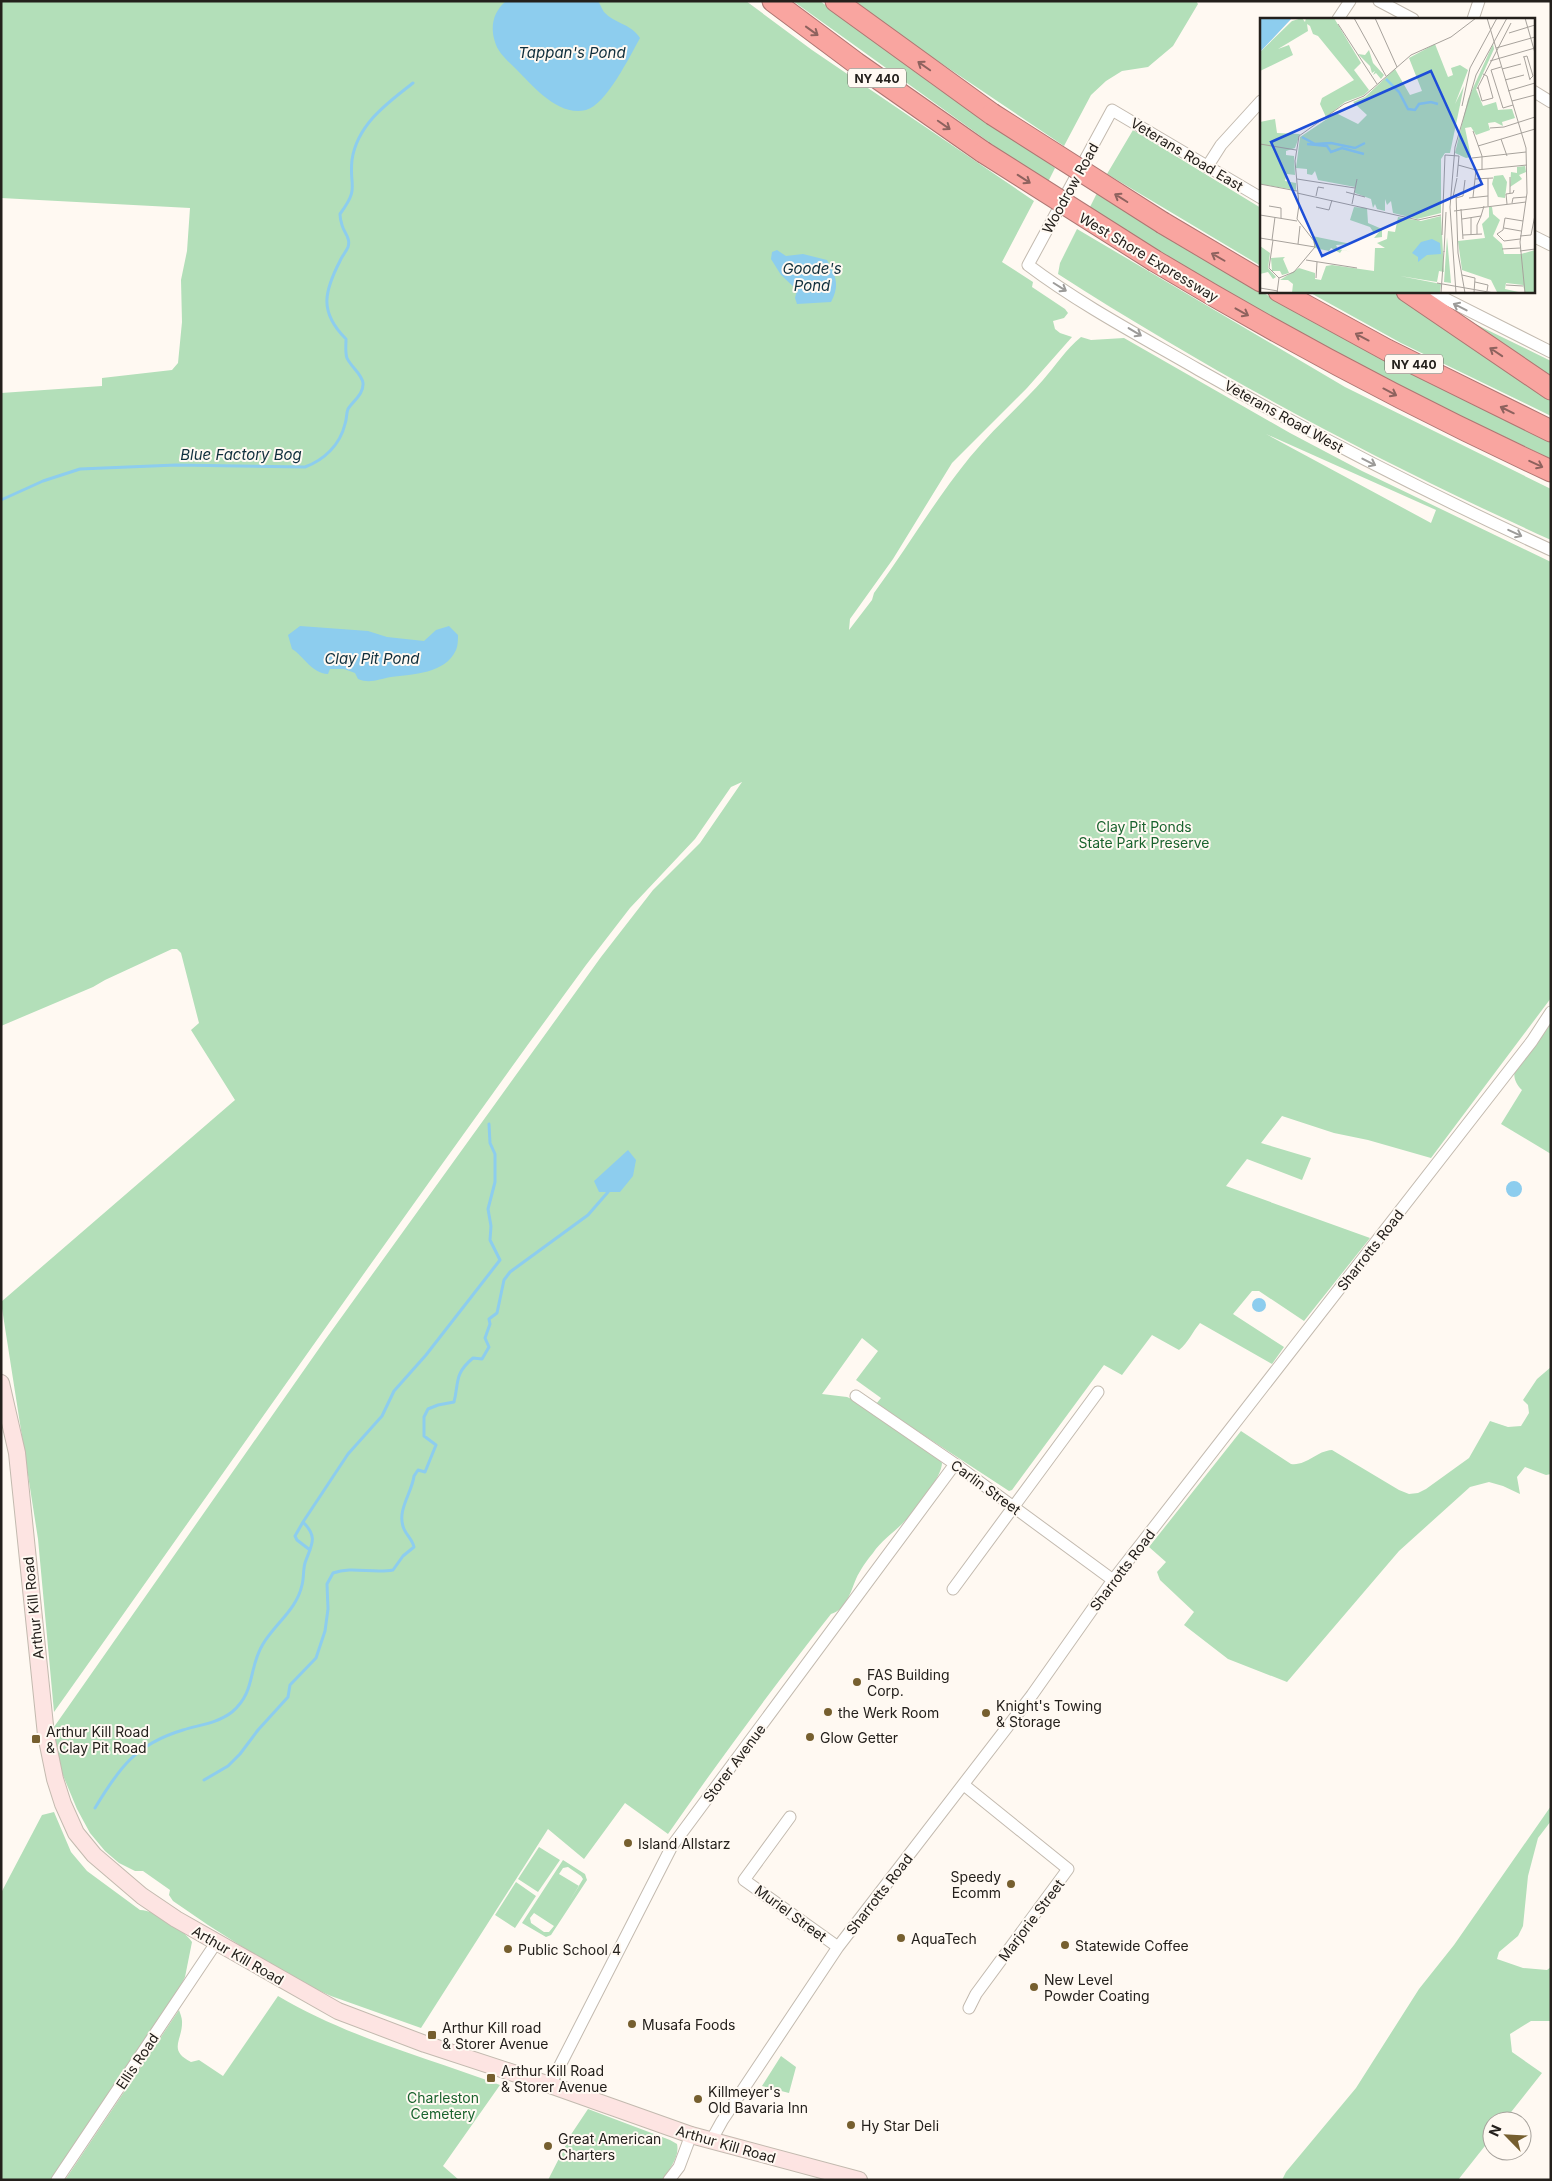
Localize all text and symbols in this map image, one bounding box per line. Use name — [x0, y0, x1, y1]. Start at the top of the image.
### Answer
inset map — [1260, 18, 1534, 292]
one-way arrow — [805, 26, 819, 36]
water label: Tappan's Pond — [518, 43, 626, 62]
one-way arrow — [917, 60, 931, 71]
road number: NY 440 — [848, 68, 906, 88]
street label: Veterans Road East — [1128, 114, 1247, 195]
one-way arrow — [937, 120, 951, 130]
street label: Woodrow Road — [1038, 140, 1102, 236]
one-way arrow — [1017, 174, 1031, 184]
one-way arrow — [1115, 192, 1129, 202]
street label: West Shore Expressway — [1076, 209, 1222, 305]
one-way arrow — [1212, 251, 1226, 261]
water label: Goode's Pond — [782, 259, 842, 295]
one-way arrow — [1052, 282, 1066, 292]
one-way arrow — [1453, 302, 1468, 311]
one-way arrow — [1235, 307, 1250, 317]
one-way arrow — [1127, 328, 1141, 338]
one-way arrow — [1355, 332, 1370, 341]
one-way arrow — [1489, 347, 1503, 357]
road number: NY 440 — [1385, 354, 1443, 374]
street label: Veterans Road West — [1222, 376, 1347, 456]
one-way arrow — [1382, 388, 1397, 397]
one-way arrow — [1500, 405, 1515, 414]
water label: Blue Factory Bog — [180, 445, 302, 464]
one-way arrow — [1361, 458, 1376, 467]
one-way arrow — [1528, 460, 1543, 469]
one-way arrow — [1507, 529, 1522, 539]
water label: Clay Pit Pond — [324, 649, 420, 668]
park label: Clay Pit Ponds State Park Preserve — [1079, 818, 1209, 851]
street label: Sharrotts Road — [1333, 1206, 1407, 1294]
street label: Carlin Street — [948, 1456, 1025, 1518]
street label: Sharrotts Road — [1086, 1526, 1158, 1614]
street label: Arthur Kill Road — [19, 1556, 47, 1660]
place label: FAS Building Corp. — [867, 1666, 950, 1699]
marker: FAS Building Corp. — [851, 1676, 863, 1688]
place label: Knight's Towing & Storage — [996, 1697, 1102, 1730]
place label: the Werk Room — [838, 1704, 939, 1721]
marker: the Werk Room — [822, 1706, 834, 1718]
marker: Knight's Towing & Storage — [980, 1707, 992, 1719]
street label: Storer Avenue — [699, 1721, 769, 1805]
place label: Arthur Kill Road & Clay Pit Road — [46, 1723, 149, 1756]
place label: Glow Getter — [820, 1729, 898, 1746]
marker: Glow Getter — [804, 1731, 816, 1743]
marker: Arthur Kill Road & Clay Pit Road — [30, 1733, 42, 1745]
place label: Island Allstarz — [638, 1835, 731, 1852]
marker: Island Allstarz — [622, 1837, 634, 1849]
street label: Sharrotts Road — [842, 1850, 916, 1938]
place label: Speedy Ecomm — [951, 1868, 1001, 1901]
street label: Marjorie Street — [995, 1875, 1068, 1964]
marker: Speedy Ecomm — [1005, 1878, 1017, 1890]
street label: Muriel Street — [752, 1881, 831, 1945]
street label: Arthur Kill Road — [189, 1922, 287, 1988]
place label: AquaTech — [911, 1930, 977, 1947]
marker: AquaTech — [895, 1932, 907, 1944]
place label: Statewide Coffee — [1075, 1937, 1189, 1954]
marker: Statewide Coffee — [1059, 1939, 1071, 1951]
place label: Public School 4 — [518, 1941, 621, 1958]
marker: Public School 4 — [502, 1943, 514, 1955]
place label: New Level Powder Coating — [1044, 1971, 1150, 2004]
marker: New Level Powder Coating — [1028, 1981, 1040, 1993]
place label: Musafa Foods — [642, 2016, 735, 2033]
marker: Musafa Foods — [626, 2018, 638, 2030]
place label: Arthur Kill road & Storer Avenue — [442, 2019, 548, 2052]
marker: Arthur Kill road & Storer Avenue — [426, 2029, 438, 2041]
street label: Ellis Road — [112, 2030, 162, 2092]
place label: Arthur Kill Road & Storer Avenue — [501, 2062, 607, 2095]
marker: Arthur Kill Road & Storer Avenue — [485, 2072, 497, 2084]
place label: Killmeyer's Old Bavaria Inn — [708, 2083, 808, 2116]
park label: Charleston Cemetery — [407, 2089, 479, 2122]
marker: Killmeyer's Old Bavaria Inn — [692, 2093, 704, 2105]
north arrow — [1482, 2111, 1532, 2161]
place label: Hy Star Deli — [861, 2117, 939, 2134]
marker: Hy Star Deli — [845, 2119, 857, 2131]
street label: Arthur Kill Road — [674, 2122, 778, 2166]
text: N — [1485, 2122, 1505, 2139]
place label: Great American Charters — [558, 2130, 661, 2163]
marker: Great American Charters — [542, 2140, 554, 2152]

